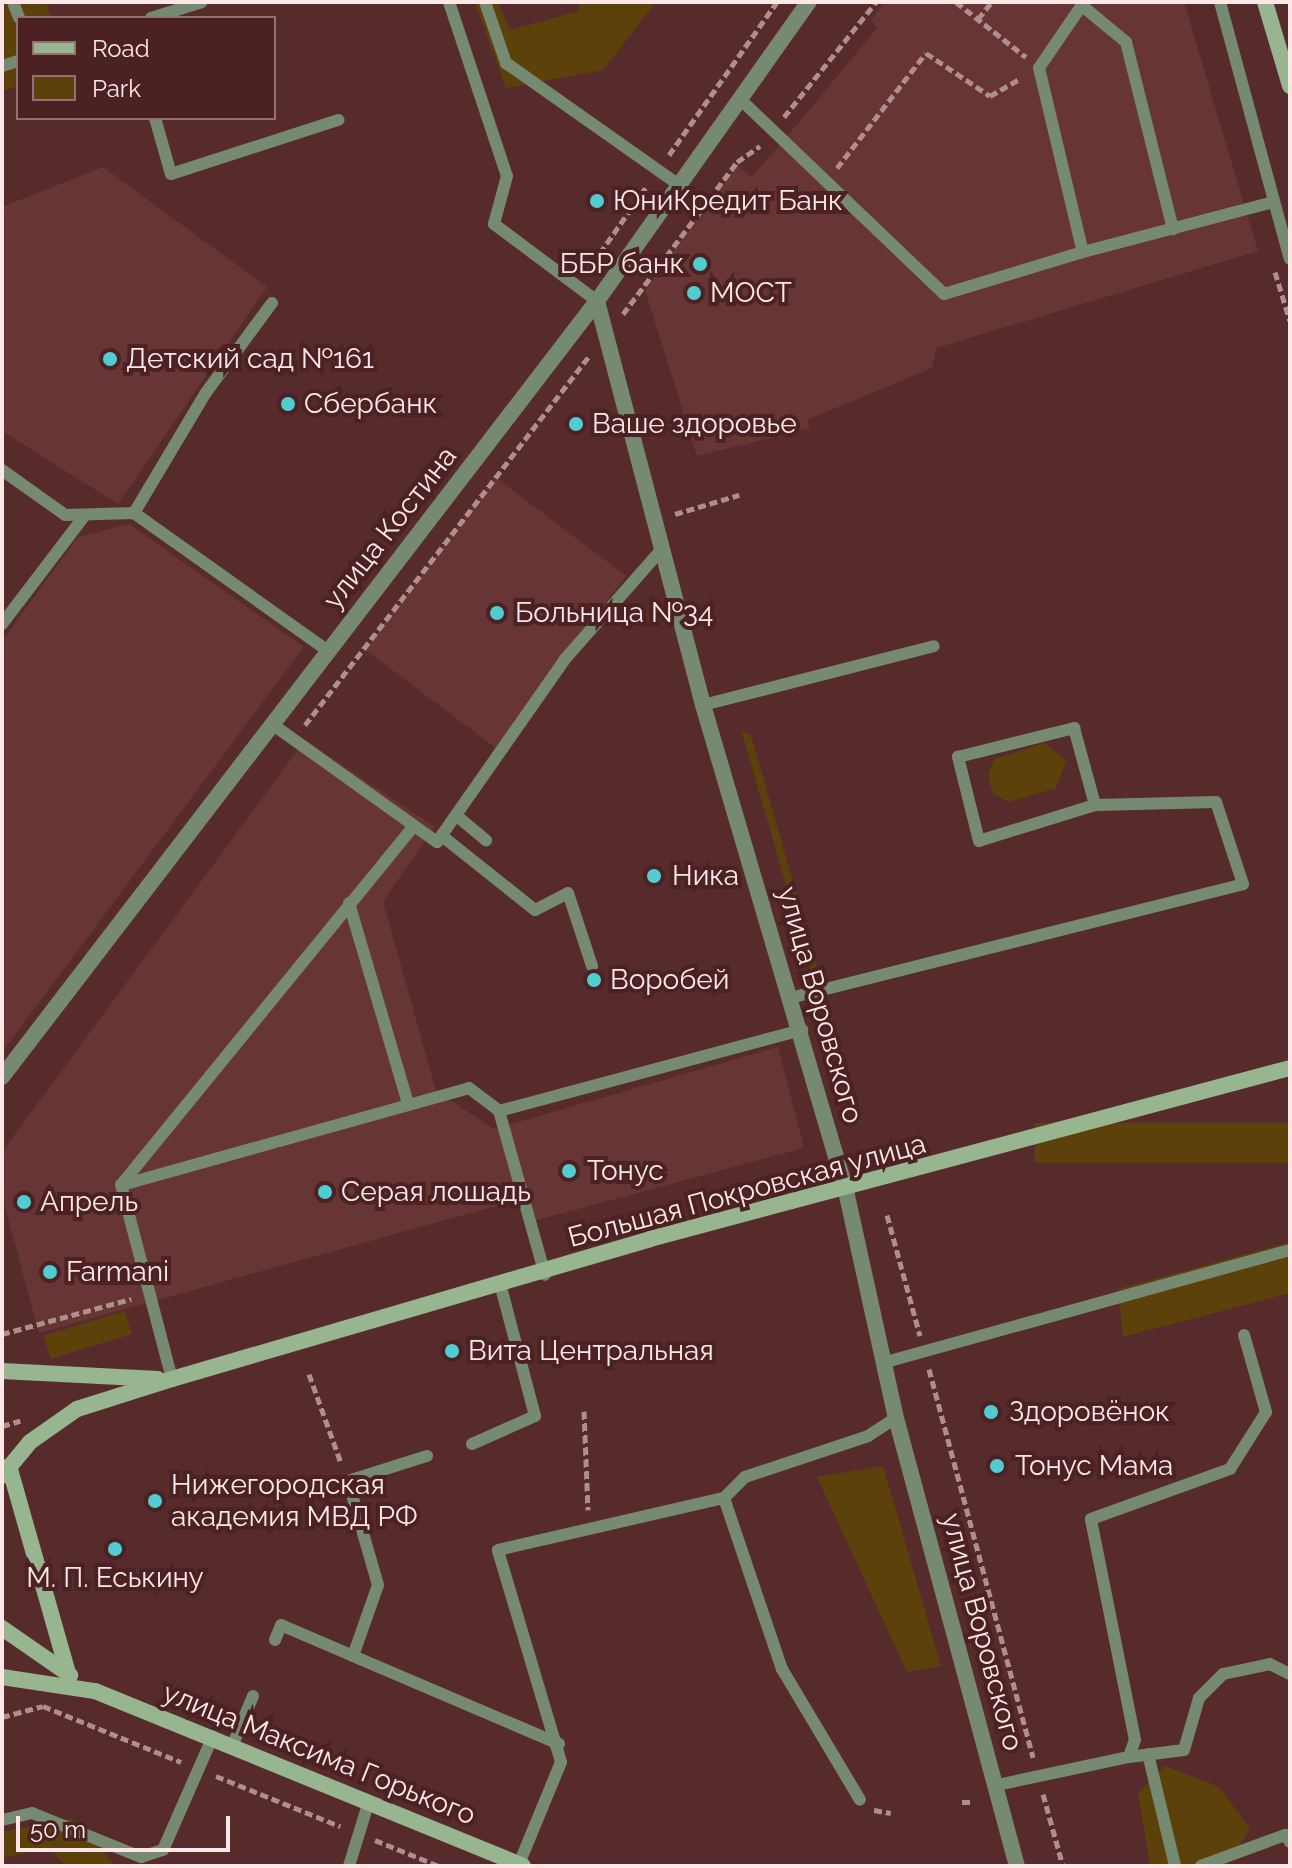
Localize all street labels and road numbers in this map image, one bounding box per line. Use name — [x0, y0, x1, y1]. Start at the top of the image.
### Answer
street label: улица Костина — [316, 440, 464, 616]
street label: улица Воровского — [770, 883, 870, 1127]
street label: Большая Покровская улица — [564, 1127, 930, 1255]
street label: улица Воровского — [934, 1510, 1030, 1754]
street label: улица Максима Горького — [158, 1676, 480, 1832]

